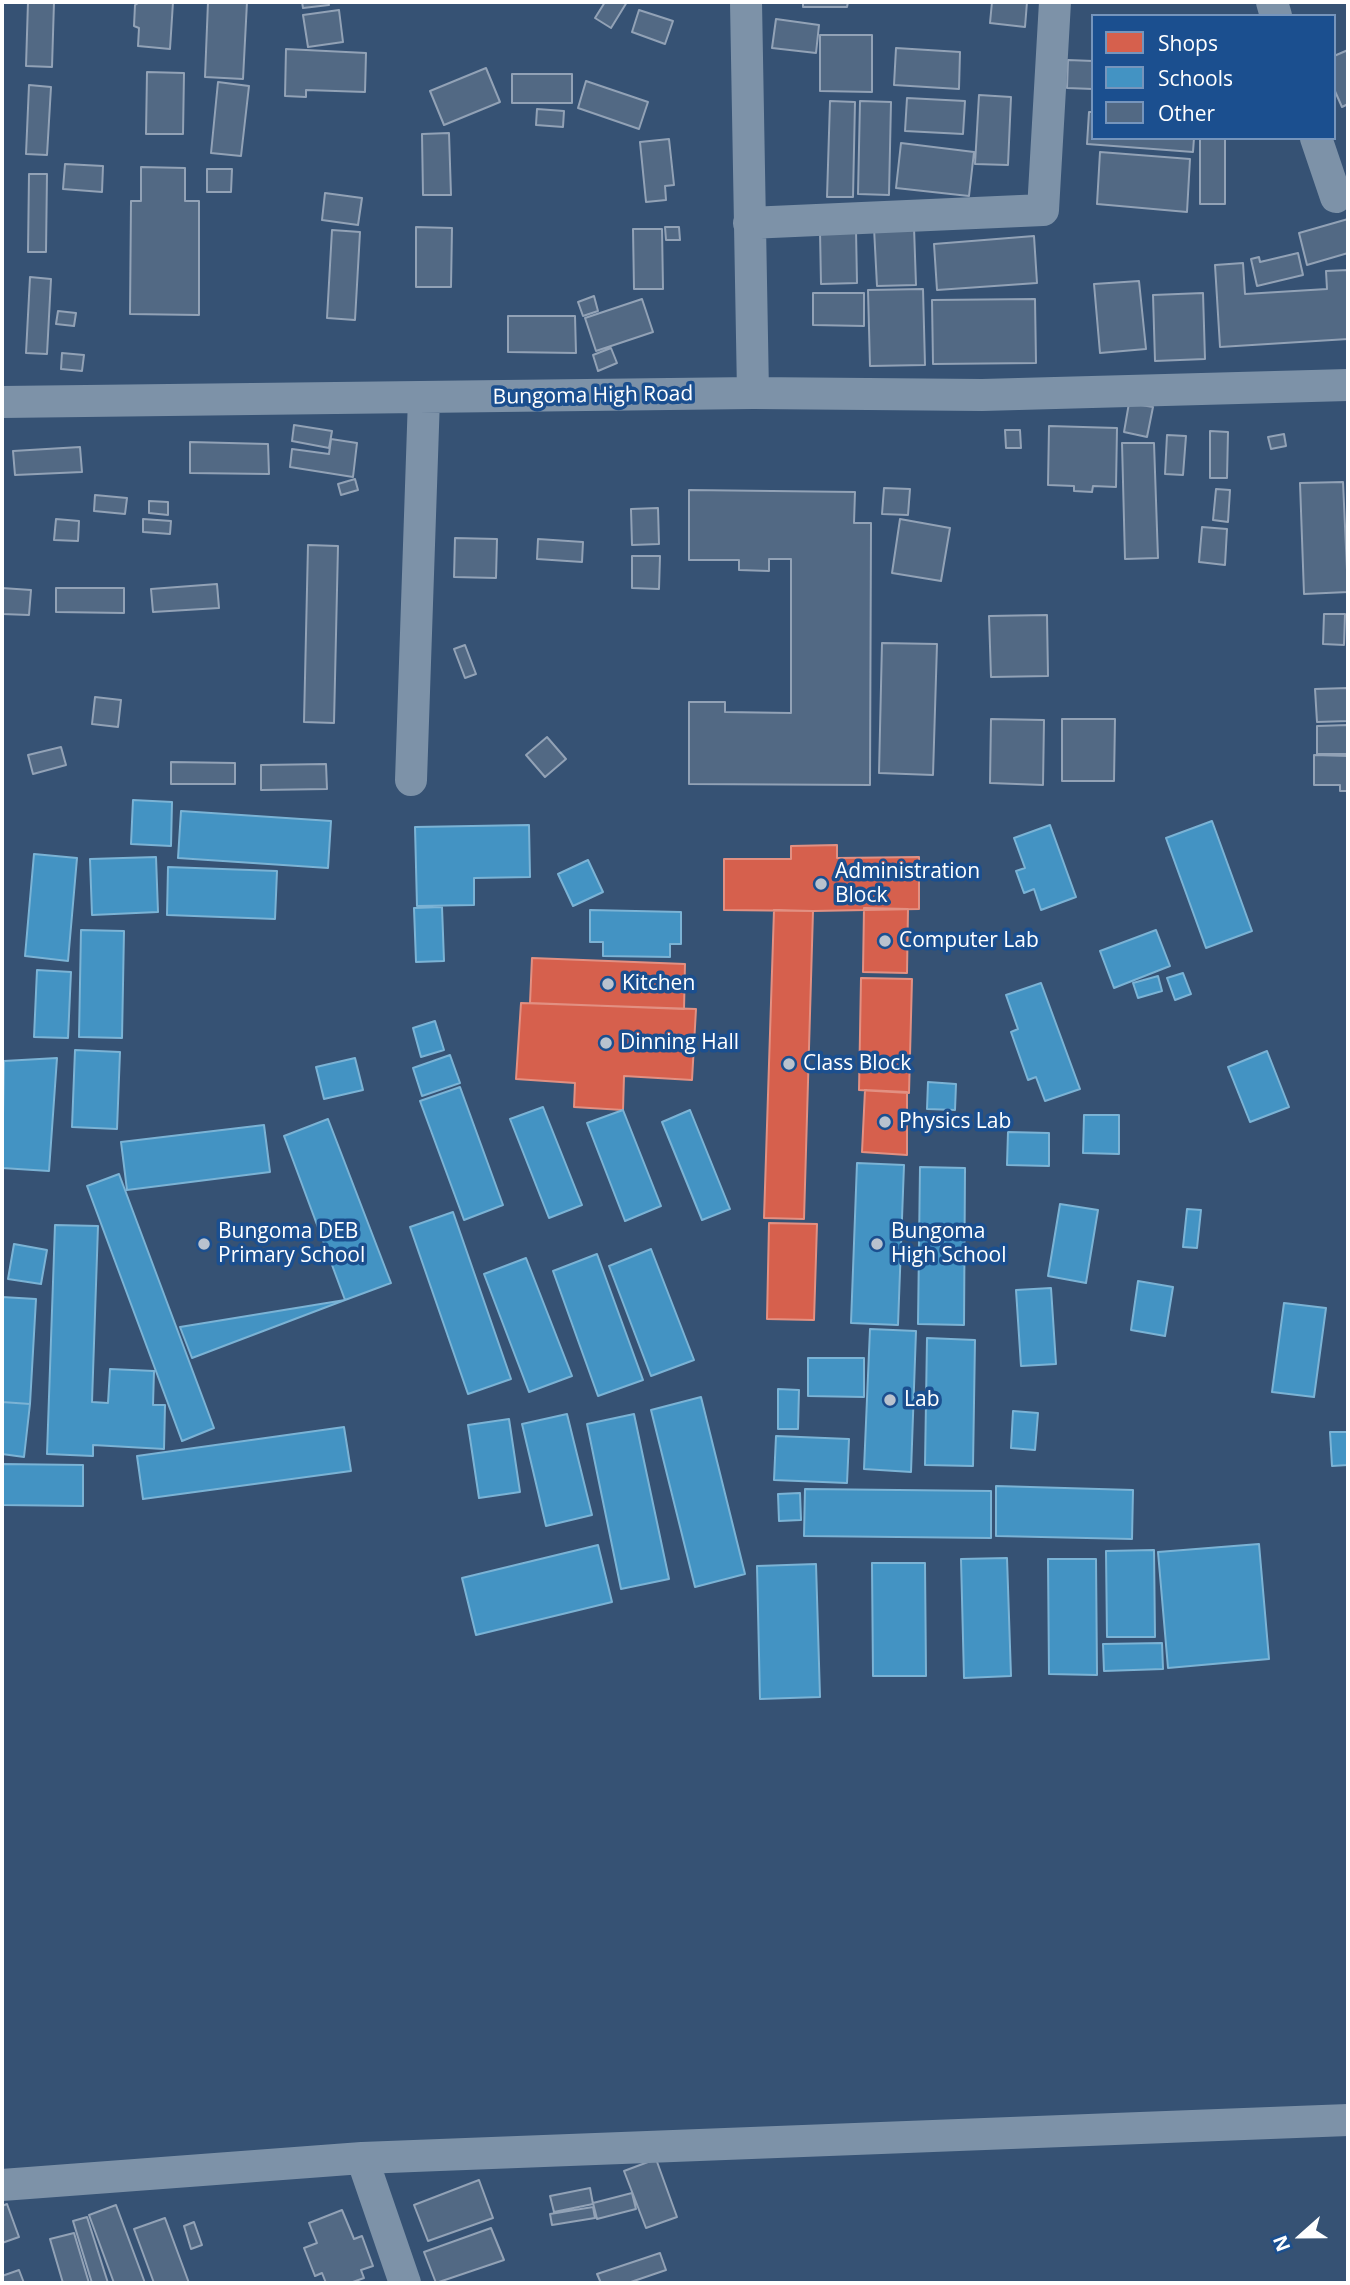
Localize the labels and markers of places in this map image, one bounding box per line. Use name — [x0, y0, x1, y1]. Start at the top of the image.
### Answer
place label: Administration Block — [835, 859, 980, 909]
marker: Administration Block — [813, 876, 829, 892]
place label: Computer Lab — [899, 928, 1039, 954]
marker: Computer Lab — [877, 933, 893, 949]
place label: Kitchen — [622, 971, 695, 997]
marker: Kitchen — [600, 976, 616, 992]
place label: Dinning Hall — [620, 1030, 739, 1056]
marker: Dinning Hall — [598, 1035, 614, 1051]
place label: Class Block — [803, 1051, 911, 1077]
marker: Class Block — [781, 1056, 797, 1072]
place label: Physics Lab — [899, 1109, 1011, 1135]
marker: Physics Lab — [877, 1114, 893, 1130]
place label: Bungoma DEB Primary School — [218, 1219, 365, 1269]
place label: Bungoma High School — [891, 1219, 1007, 1269]
marker: Bungoma DEB Primary School — [196, 1236, 212, 1252]
marker: Bungoma High School — [869, 1236, 885, 1252]
place label: Lab — [904, 1387, 939, 1413]
marker: Lab — [882, 1392, 898, 1408]

